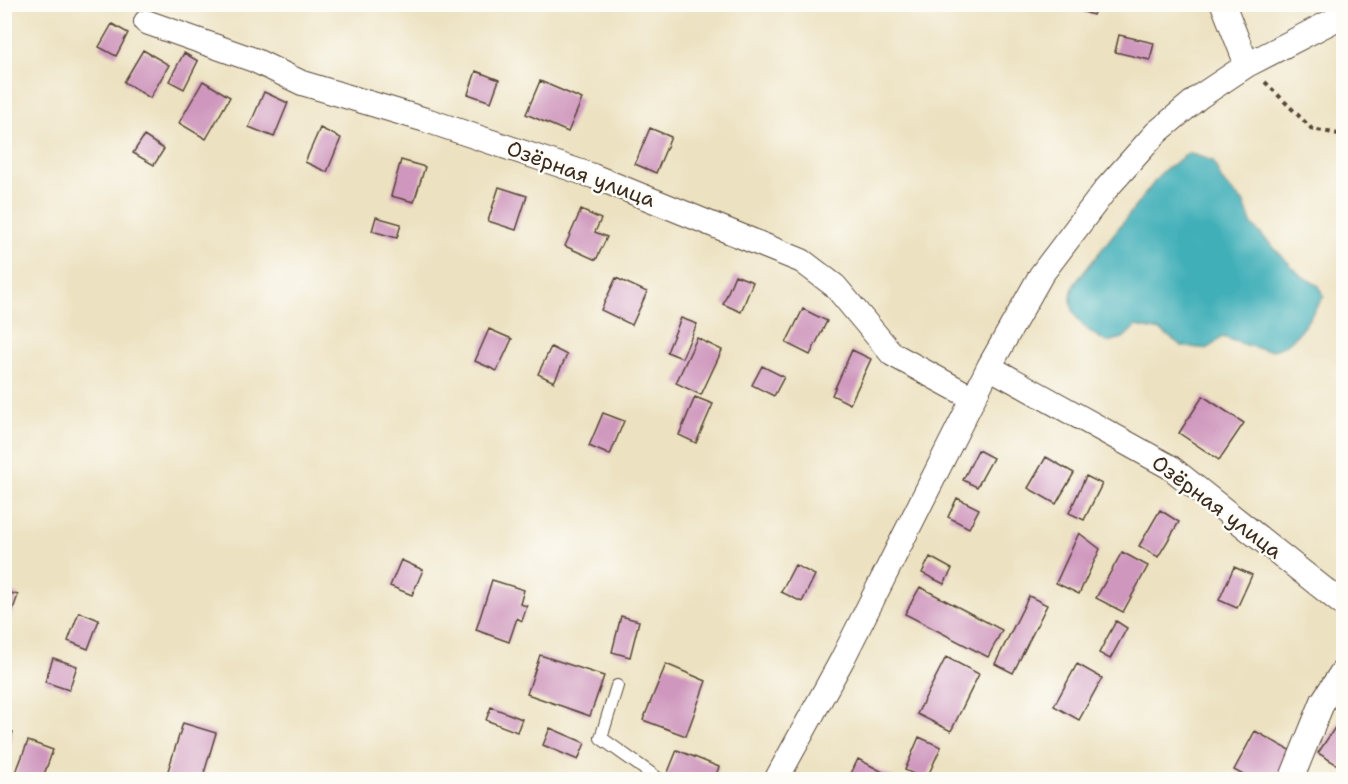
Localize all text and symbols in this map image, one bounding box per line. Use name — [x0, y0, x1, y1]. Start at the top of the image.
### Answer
street label: Озёрная улица — [503, 134, 659, 214]
street label: Озёрная улица — [1146, 449, 1288, 565]

